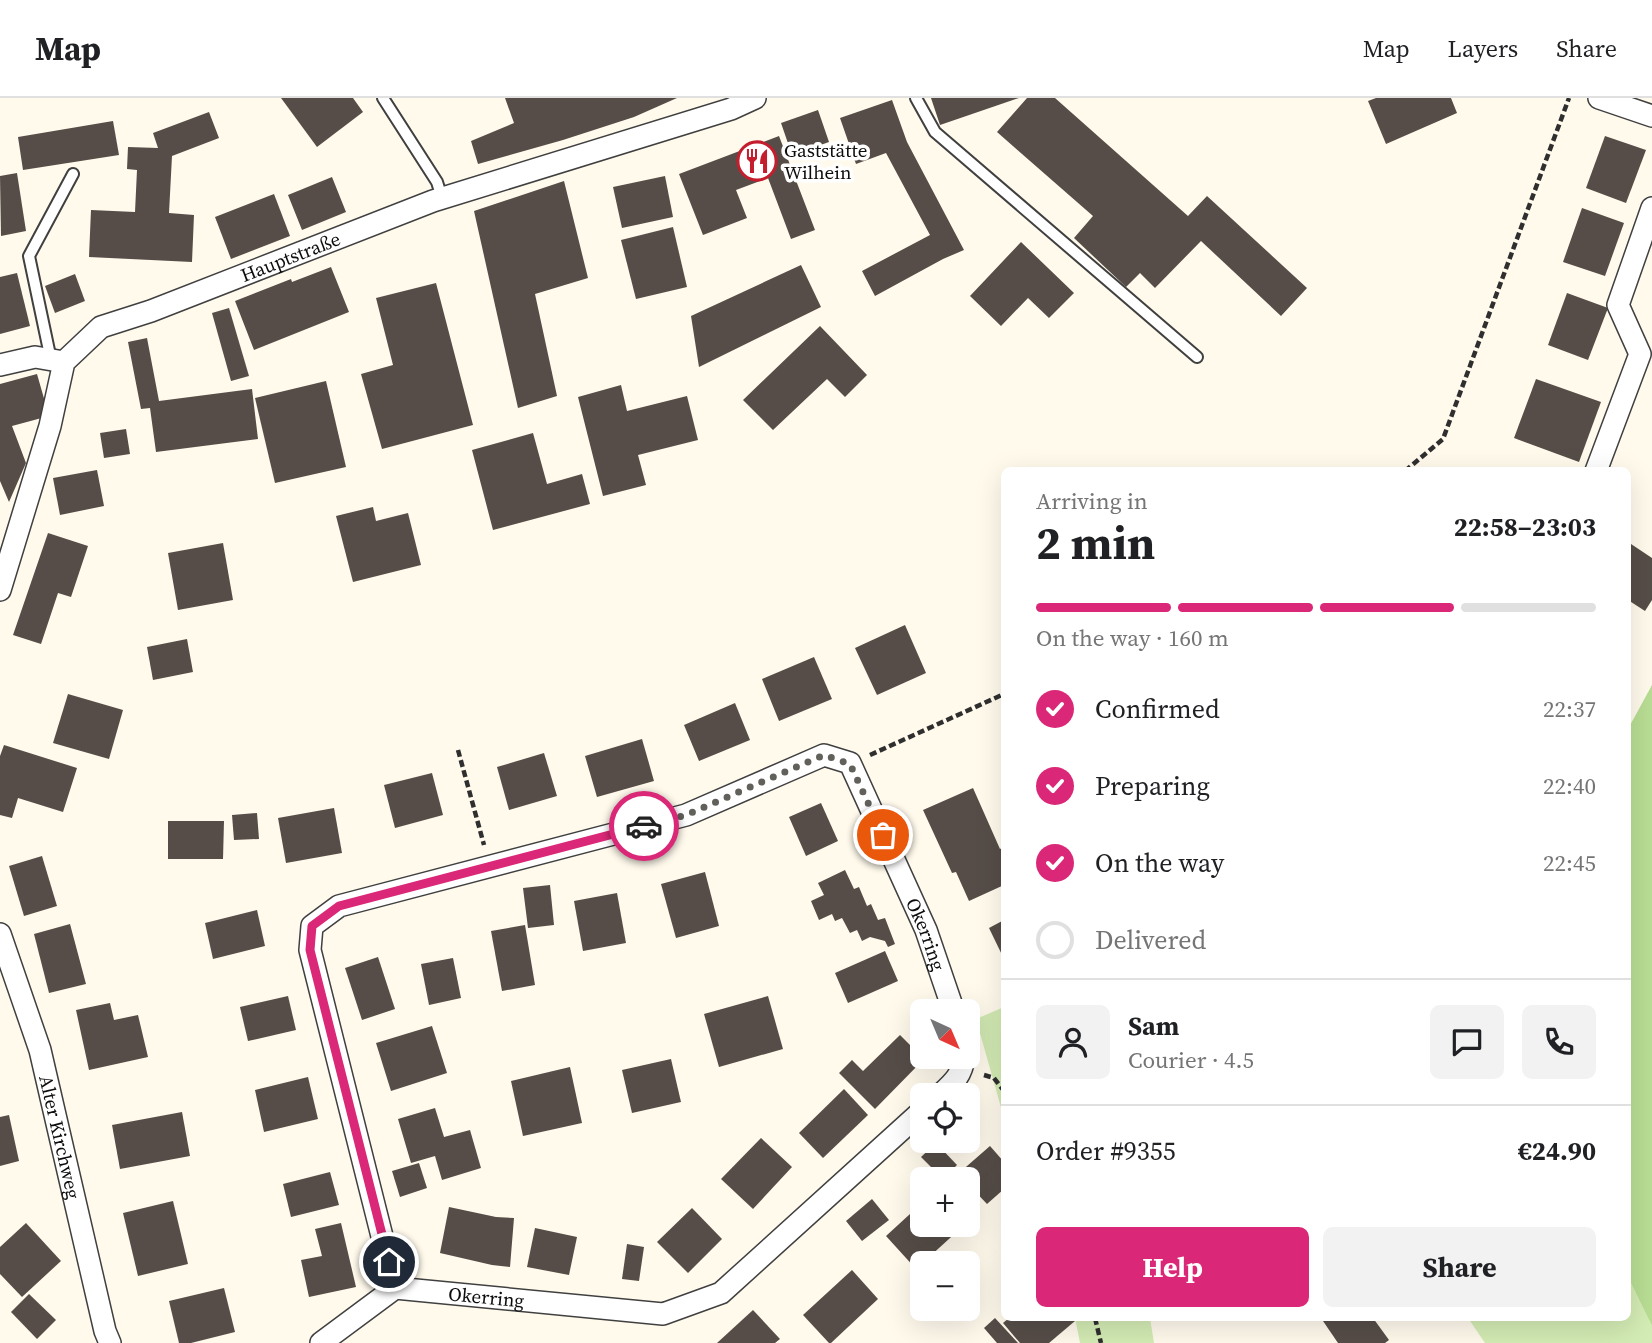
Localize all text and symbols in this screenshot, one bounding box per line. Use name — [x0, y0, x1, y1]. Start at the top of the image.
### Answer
text: Map — [35, 26, 101, 71]
text: Map — [1363, 32, 1410, 65]
text: Layers — [1448, 32, 1518, 65]
text: Share — [1556, 32, 1617, 65]
place label: Gaststätte Wilhein — [784, 137, 867, 185]
restaurant icon: Gaststätte Wilhein — [736, 140, 778, 182]
street label: Hauptstraße — [237, 225, 344, 288]
text: Arriving in — [1036, 485, 1148, 517]
text: 22:58–23:03 — [1454, 509, 1596, 545]
text: 2 min — [1036, 511, 1155, 574]
text: On the way · 160 m — [1036, 622, 1229, 654]
icon: check — [1036, 690, 1074, 728]
text: Confirmed — [1095, 691, 1220, 727]
text: 22:37 — [1543, 693, 1596, 725]
icon: check — [1036, 767, 1074, 805]
text: Preparing — [1095, 768, 1210, 804]
text: 22:40 — [1543, 770, 1596, 802]
courier — [609, 791, 679, 861]
pin — [853, 805, 913, 865]
icon: car — [625, 807, 663, 845]
icon: bag — [864, 816, 902, 854]
icon: check — [1036, 844, 1074, 882]
text: On the way — [1095, 845, 1224, 881]
text: 22:45 — [1543, 847, 1596, 879]
street label: Okerring — [900, 893, 952, 974]
text: Delivered — [1095, 922, 1206, 958]
north arrow — [910, 999, 980, 1069]
map controls — [910, 999, 980, 1321]
button: person — [1036, 1005, 1110, 1079]
button: chat — [1430, 1005, 1504, 1079]
button: phone — [1522, 1005, 1596, 1079]
text: Sam — [1128, 1008, 1179, 1044]
text: Courier · 4.5 — [1128, 1044, 1254, 1076]
street label: Alter Kirchweg — [33, 1072, 87, 1202]
button: locate — [910, 1083, 980, 1153]
text: Order #9355 — [1036, 1133, 1176, 1169]
text: €24.90 — [1518, 1133, 1596, 1169]
button: + — [910, 1167, 980, 1237]
button: Help — [1036, 1227, 1309, 1307]
button: Share — [1323, 1227, 1596, 1307]
pin — [359, 1232, 419, 1292]
icon: home — [370, 1243, 408, 1281]
button: − — [910, 1251, 980, 1321]
street label: Okerring — [447, 1280, 526, 1314]

